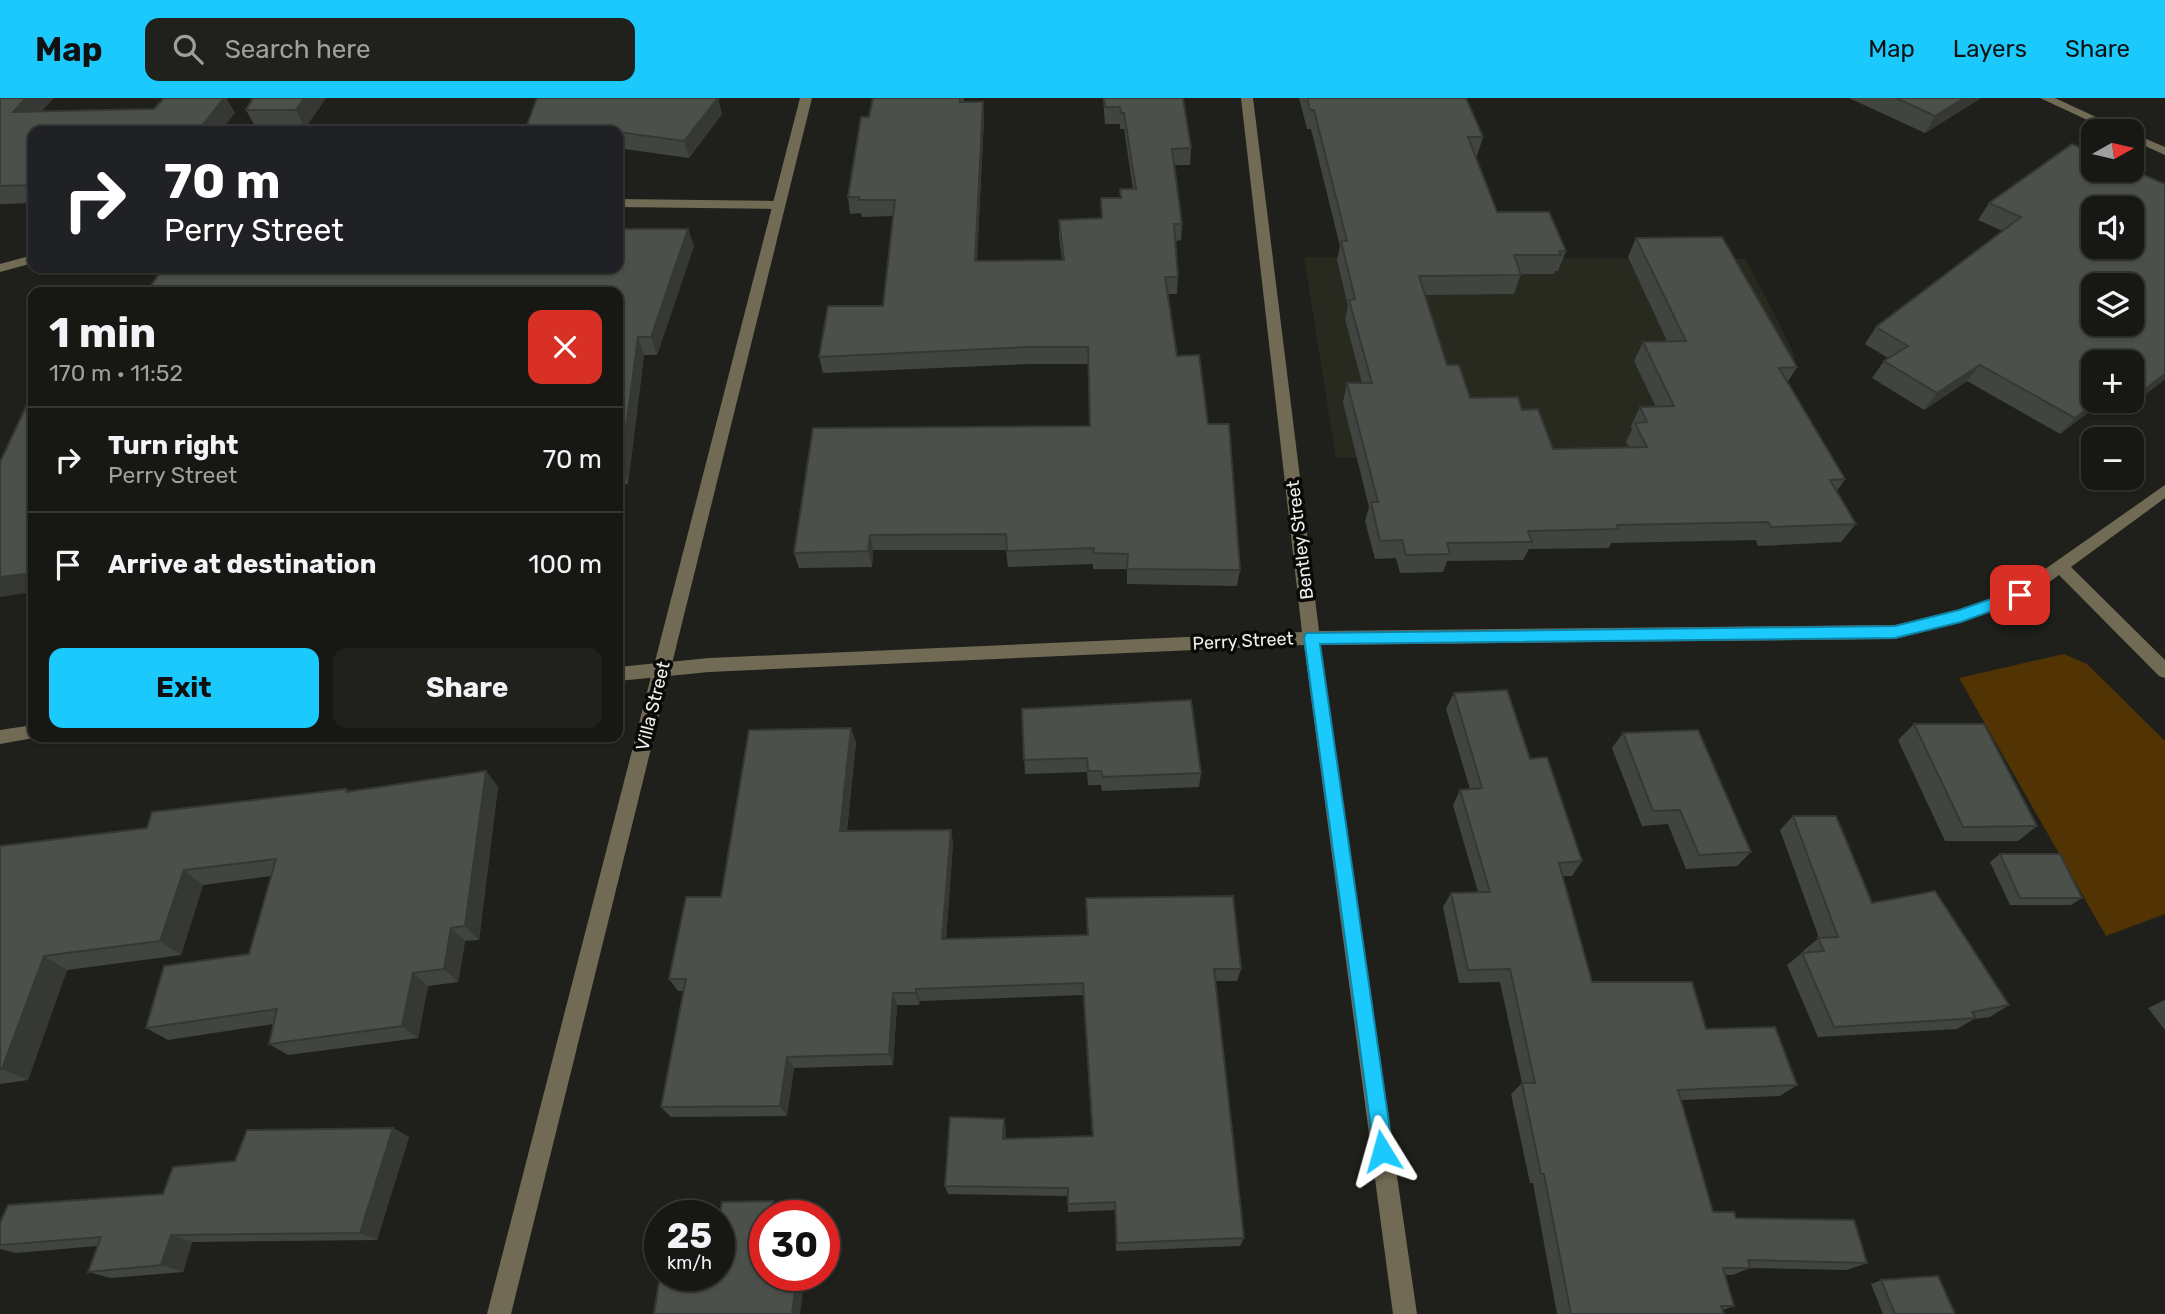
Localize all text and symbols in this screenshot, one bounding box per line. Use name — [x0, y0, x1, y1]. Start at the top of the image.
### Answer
search box — [145, 18, 635, 81]
text: Map — [35, 30, 103, 69]
icon: search — [169, 30, 207, 68]
text: Search here — [225, 34, 370, 65]
text: Map — [1868, 35, 1915, 63]
text: Layers — [1953, 35, 2027, 63]
text: Share — [2065, 35, 2130, 63]
north arrow — [2081, 119, 2144, 182]
map controls — [2081, 119, 2144, 490]
text: 70 m — [164, 152, 281, 210]
icon: right — [49, 154, 140, 245]
button: sound — [2081, 196, 2144, 259]
text: Perry Street — [164, 211, 344, 249]
button: layers — [2081, 273, 2144, 336]
text: 1 min — [49, 308, 156, 358]
button: close — [528, 310, 602, 384]
button: + — [2081, 350, 2144, 413]
text: 170 m · 11:52 — [49, 359, 183, 387]
button: − — [2081, 427, 2144, 490]
text: Turn right — [108, 430, 238, 461]
icon: right — [49, 441, 87, 479]
text: 70 m — [543, 444, 602, 475]
text: Perry Street — [108, 461, 237, 489]
street label: Bentley Street — [1282, 479, 1318, 601]
icon: arrive — [49, 546, 87, 584]
text: Arrive at destination — [108, 549, 376, 580]
text: 100 m — [528, 549, 602, 580]
pin — [1990, 565, 2050, 625]
icon: arrive — [2001, 576, 2039, 614]
street label: Perry Street — [1192, 627, 1294, 655]
button: Exit — [49, 648, 319, 728]
button: Share — [333, 648, 602, 728]
street label: Villa Street — [631, 659, 675, 753]
position arrow — [1345, 1114, 1419, 1188]
speed limit sign: 30 — [749, 1200, 840, 1291]
text: 25 — [667, 1215, 712, 1257]
text: km/h — [667, 1252, 712, 1274]

